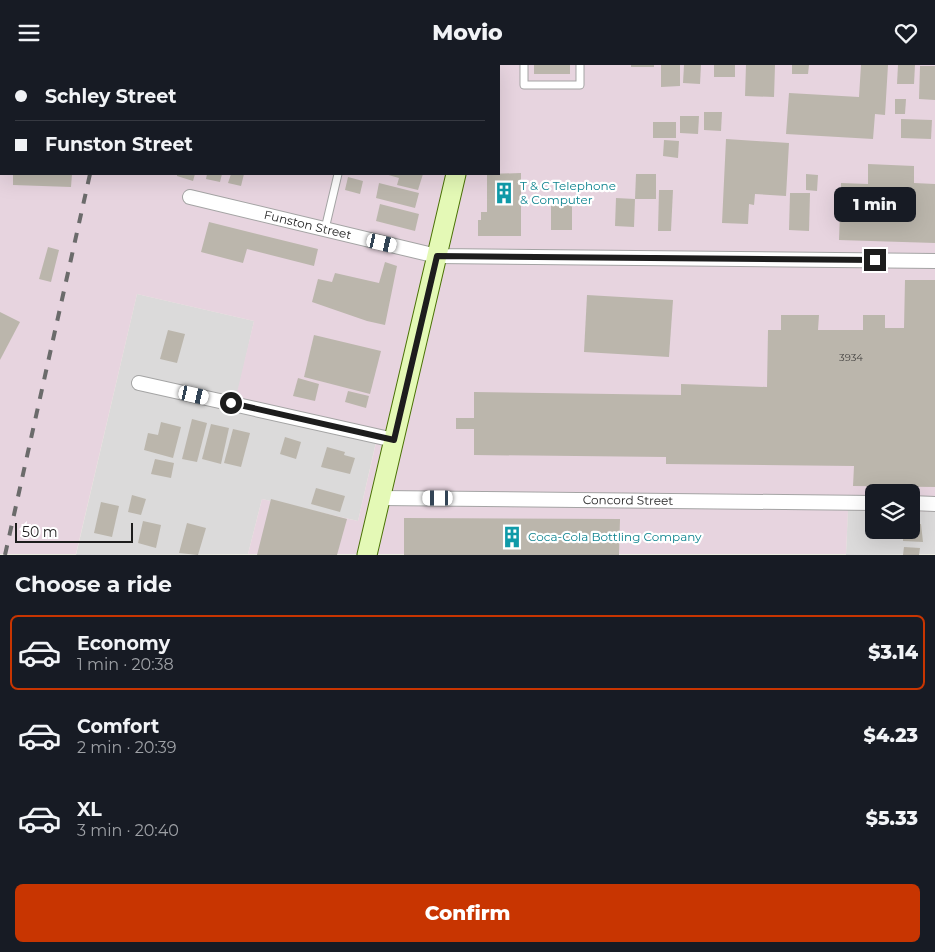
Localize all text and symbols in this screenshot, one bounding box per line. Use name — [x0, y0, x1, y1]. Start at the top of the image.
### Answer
icon: menu — [15, 19, 43, 47]
text: Movio — [432, 19, 503, 46]
icon: heart — [892, 19, 920, 47]
text: Schley Street — [45, 85, 177, 108]
text: Funston Street — [45, 133, 193, 156]
place label: T & C Telephone & Computer — [520, 178, 616, 207]
building icon: T & C Telephone & Computer — [491, 180, 517, 206]
callout: 1 min — [834, 187, 916, 223]
text: 1 min — [853, 195, 897, 214]
street label: Funston Street — [263, 207, 353, 242]
car — [365, 232, 398, 254]
route end — [864, 249, 886, 271]
house number: 3934 — [839, 351, 863, 364]
car — [177, 384, 210, 406]
route start — [220, 392, 242, 414]
map controls — [865, 484, 920, 539]
button: layers — [865, 484, 920, 539]
car — [423, 491, 453, 506]
street label: Concord Street — [583, 492, 673, 508]
scale bar — [15, 519, 132, 543]
text: 50 m — [22, 523, 58, 541]
building icon: Coca-Cola Bottling Company — [499, 524, 525, 550]
place label: Coca-Cola Bottling Company — [528, 529, 702, 544]
text: Choose a ride — [15, 571, 172, 598]
icon: car — [17, 630, 62, 675]
text: Economy — [77, 632, 170, 655]
text: $3.14 — [868, 641, 918, 664]
text: 1 min · 20:38 — [77, 655, 174, 674]
icon: car — [17, 713, 62, 758]
text: Comfort — [77, 715, 159, 738]
text: $4.23 — [863, 724, 918, 747]
text: 2 min · 20:39 — [77, 738, 177, 757]
icon: car — [17, 796, 62, 841]
text: XL — [77, 798, 102, 821]
text: $5.33 — [866, 807, 918, 830]
text: 3 min · 20:40 — [77, 821, 179, 840]
button: Confirm — [15, 884, 920, 942]

